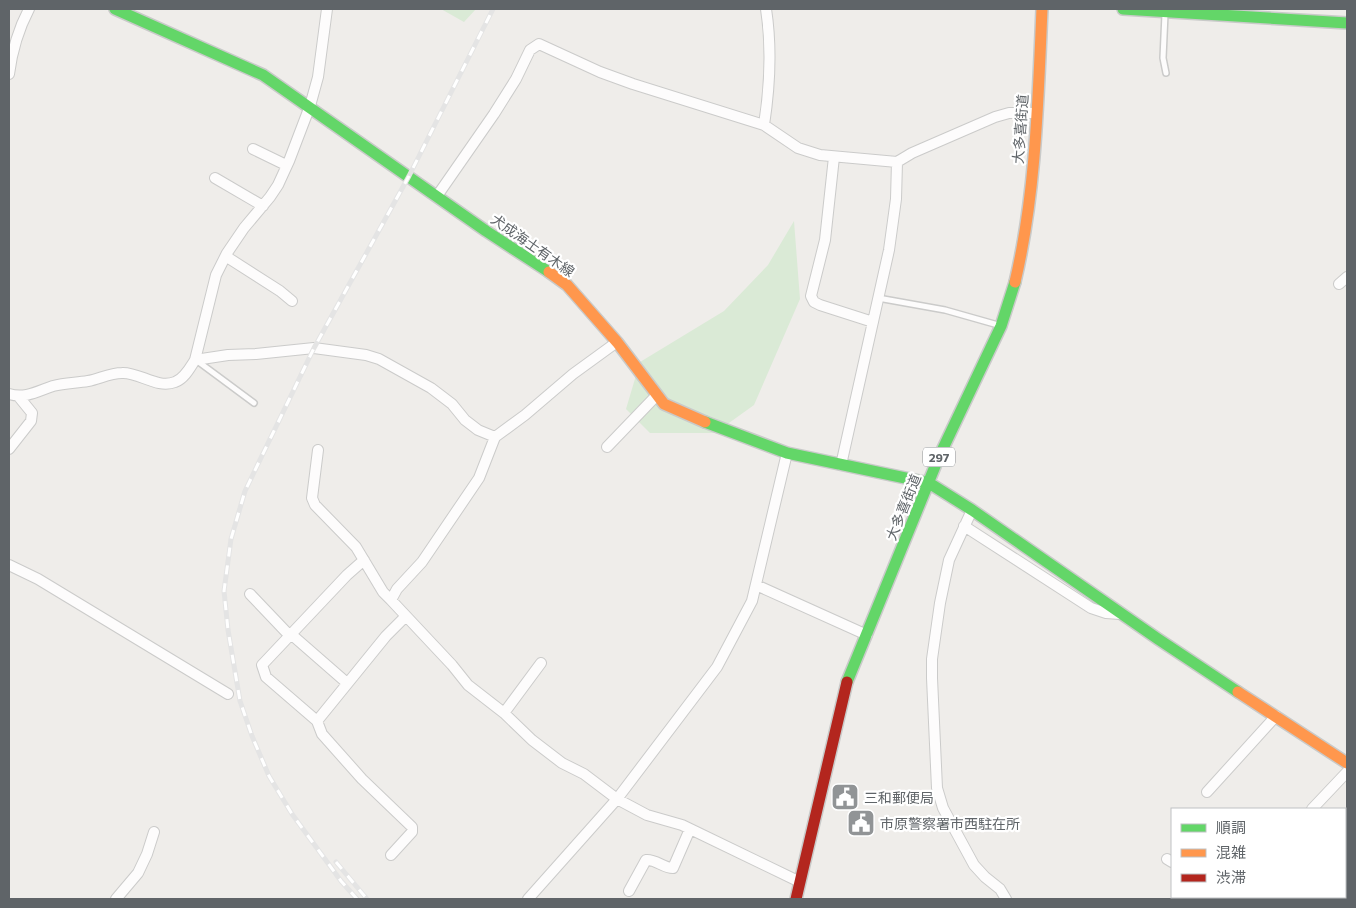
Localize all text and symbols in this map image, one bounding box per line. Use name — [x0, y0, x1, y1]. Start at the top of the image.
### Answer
street label: 大多喜街道 — [1009, 93, 1031, 165]
street label: 犬成海士有木線 — [488, 210, 578, 280]
road number: 297 — [923, 448, 955, 467]
street label: 大多喜街道 — [882, 471, 924, 543]
public building icon: 三和郵便局 — [830, 782, 860, 812]
place label: 三和郵便局 — [864, 789, 934, 806]
public building icon: 市原警察署市西駐在所 — [846, 808, 876, 838]
legend — [1171, 808, 1346, 898]
place label: 市原警察署市西駐在所 — [880, 815, 1020, 832]
text: 順調 — [1216, 818, 1246, 836]
text: 混雑 — [1216, 843, 1246, 861]
text: 渋滞 — [1216, 868, 1246, 886]

